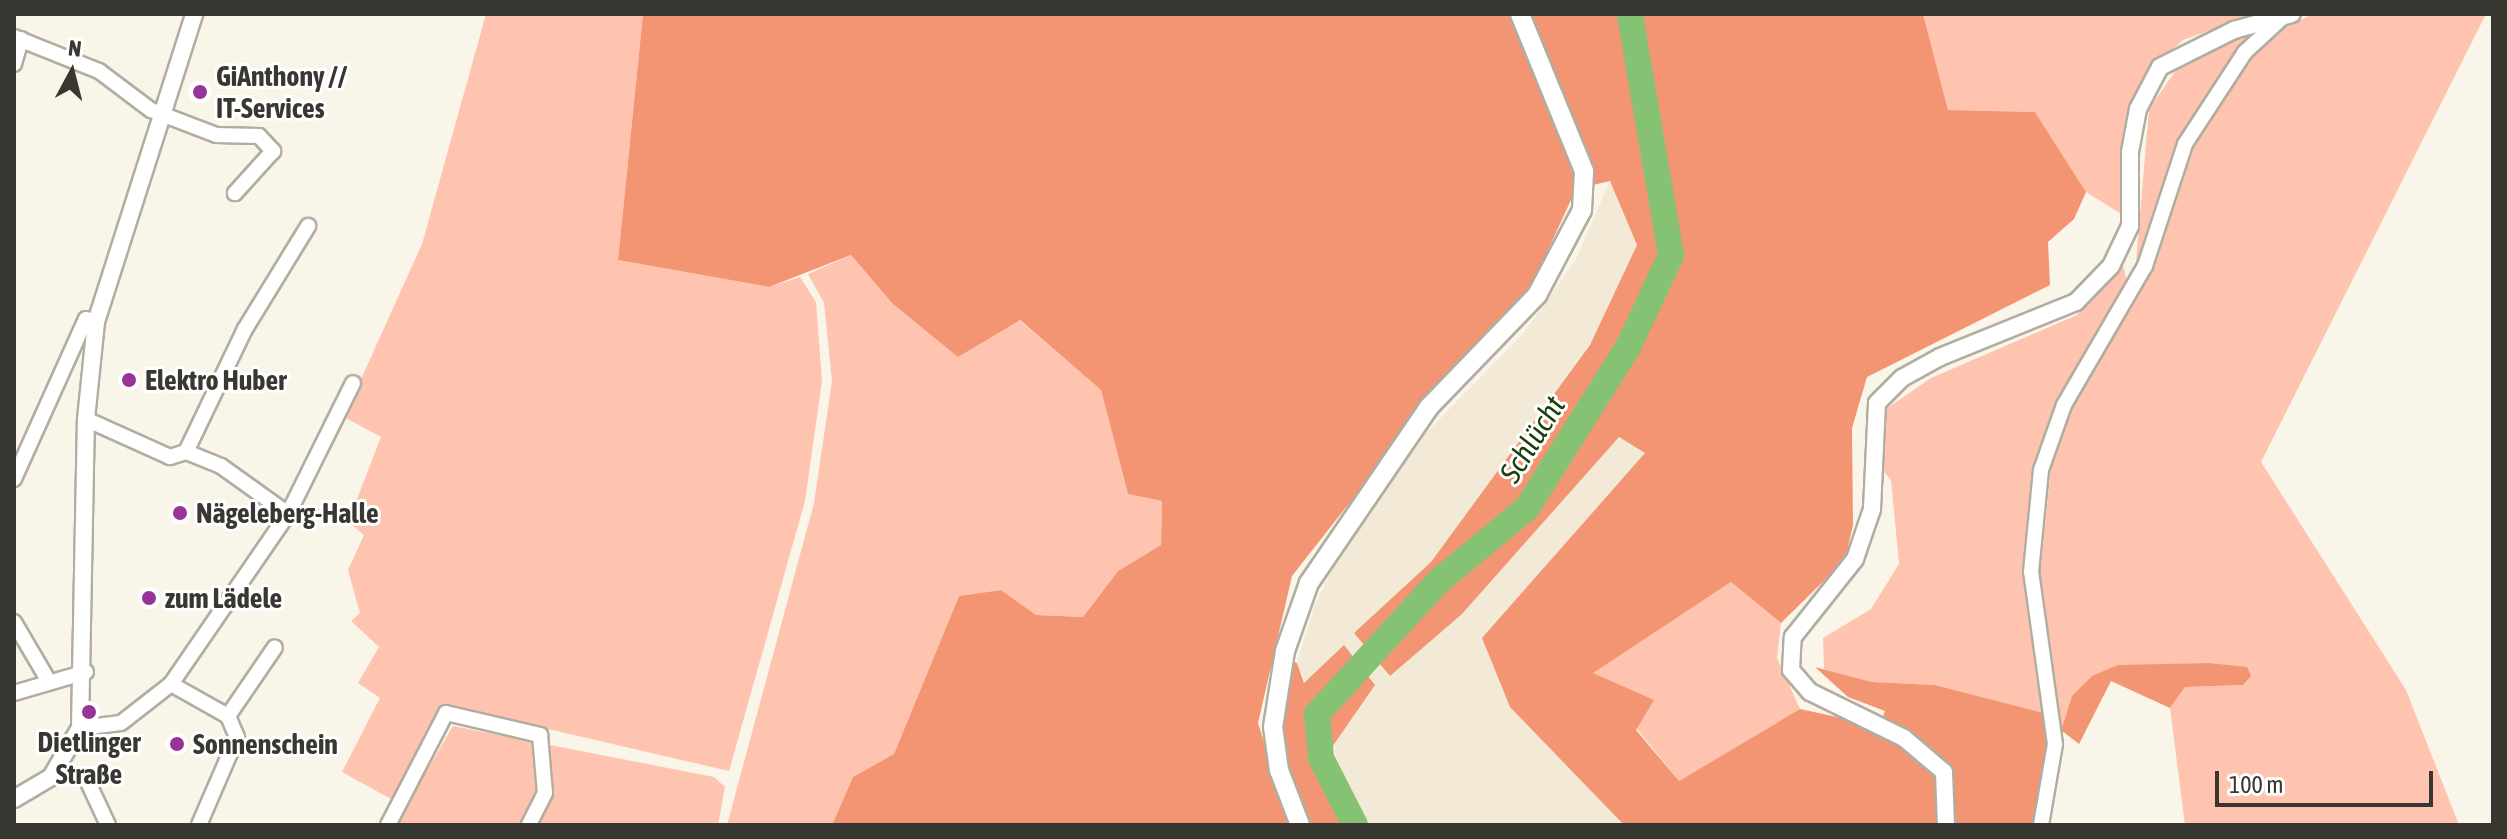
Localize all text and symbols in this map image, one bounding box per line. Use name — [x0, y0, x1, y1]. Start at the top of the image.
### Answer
north arrow — [32, 32, 112, 112]
text: N — [67, 34, 83, 62]
place label: GiAnthony // IT-Services — [216, 59, 347, 125]
marker: GiAnthony // IT-Services — [191, 83, 209, 101]
place label: Elektro Huber — [145, 363, 286, 397]
marker: Elektro Huber — [120, 371, 138, 389]
water label: Schlücht — [1492, 389, 1572, 489]
place label: Nägeleberg-Halle — [196, 496, 379, 530]
marker: Nägeleberg-Halle — [171, 504, 189, 522]
place label: zum Lädele — [165, 581, 282, 615]
marker: zum Lädele — [140, 589, 158, 607]
marker: Dietlinger Straße — [80, 703, 98, 721]
place label: Dietlinger Straße — [38, 725, 140, 791]
place label: Sonnenschein — [193, 727, 338, 761]
marker: Sonnenschein — [168, 735, 186, 753]
scale bar — [2219, 755, 2437, 805]
text: 100 m — [2229, 771, 2283, 798]

